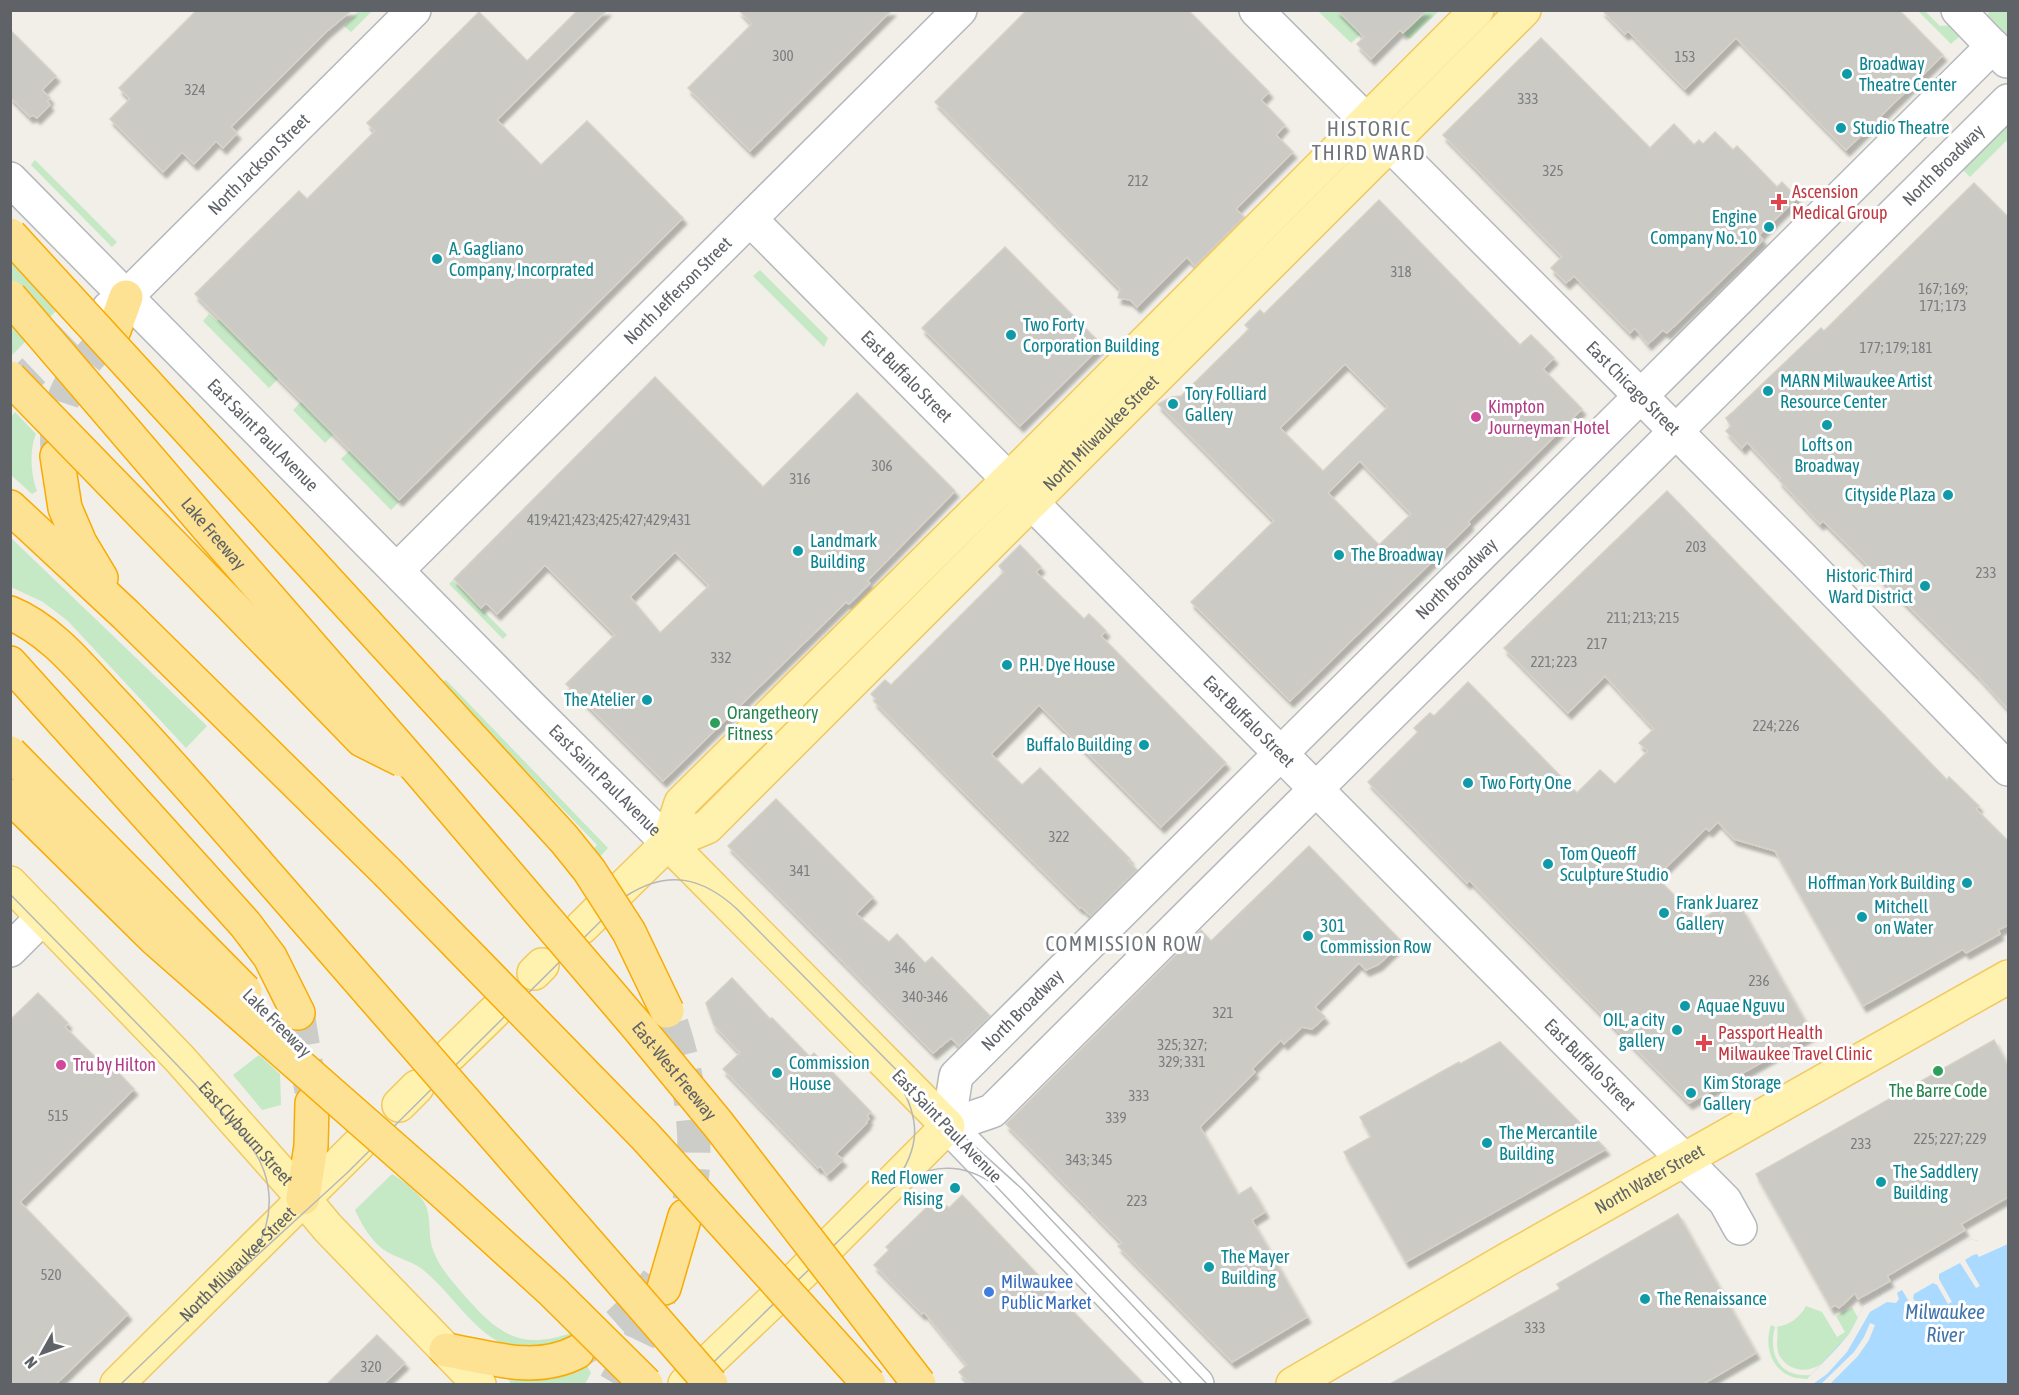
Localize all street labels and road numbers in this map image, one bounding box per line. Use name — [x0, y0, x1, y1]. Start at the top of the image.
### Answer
street label: North Jackson Street — [203, 109, 314, 219]
street label: North Broadway — [1898, 120, 1988, 210]
street label: North Jefferson Street — [619, 232, 736, 348]
street label: East Buffalo Street — [857, 326, 957, 426]
street label: East Chicago Street — [1582, 337, 1684, 439]
street label: North Milwaukee Street — [1038, 370, 1163, 495]
street label: East Saint Paul Avenue — [203, 374, 323, 495]
street label: Lake Freeway — [177, 493, 250, 574]
street label: North Broadway — [1411, 534, 1501, 623]
street label: East Buffalo Street — [1199, 671, 1299, 771]
street label: East Saint Paul Avenue — [545, 720, 666, 840]
street label: North Broadway — [977, 965, 1067, 1055]
street label: Lake Freeway — [239, 984, 316, 1061]
street label: East Buffalo Street — [1540, 1014, 1640, 1115]
street label: East-West Freeway — [628, 1017, 721, 1124]
street label: East Saint Paul Avenue — [888, 1065, 1007, 1187]
street label: East Clybourn Street — [195, 1077, 298, 1189]
street label: North Water Street — [1591, 1140, 1707, 1218]
street label: North Milwaukee Street — [175, 1202, 300, 1326]

